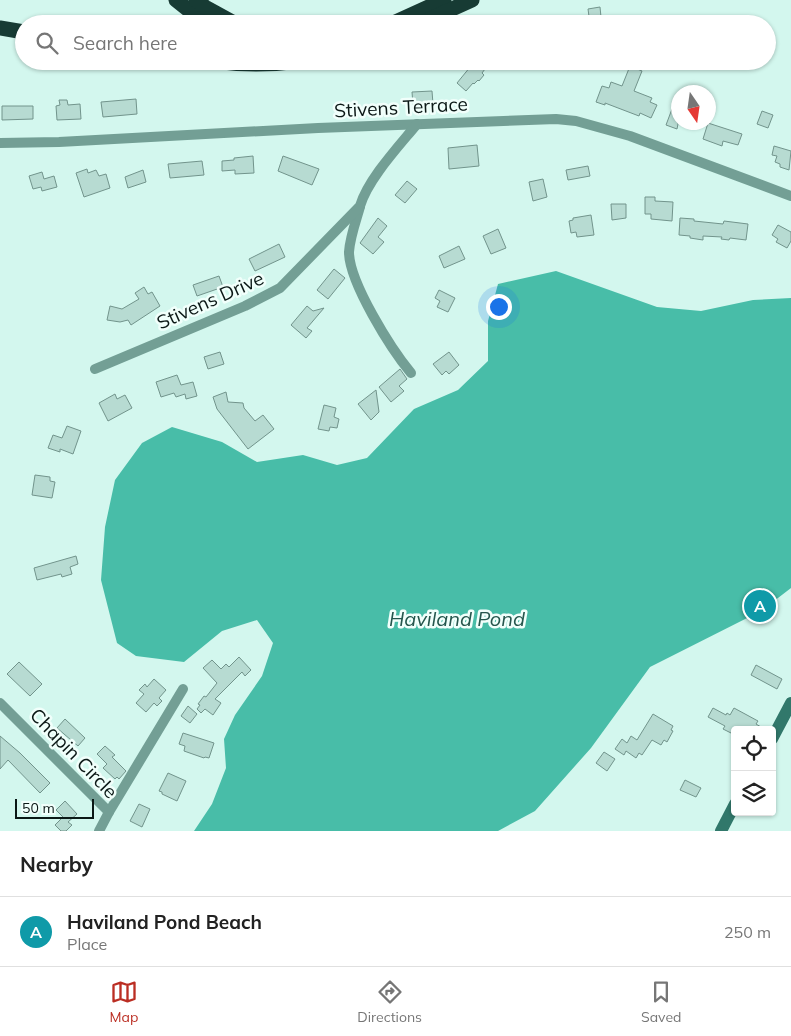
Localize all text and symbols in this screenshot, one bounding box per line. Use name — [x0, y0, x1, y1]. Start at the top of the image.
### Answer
search box — [15, 15, 776, 70]
icon: search — [33, 29, 61, 57]
text: Search here — [73, 31, 177, 55]
north arrow — [671, 85, 716, 130]
street label: Stivens Terrace — [334, 92, 468, 122]
street label: Stivens Drive — [153, 266, 267, 334]
your location — [486, 294, 512, 320]
pin: A — [744, 587, 776, 625]
water label: Haviland Pond — [389, 606, 525, 631]
street label: Chapin Circle — [25, 703, 123, 803]
map controls — [731, 726, 776, 816]
button: locate — [731, 726, 776, 771]
button: layers — [731, 771, 776, 816]
scale bar — [15, 796, 94, 819]
text: 50 m — [22, 799, 55, 817]
text: Nearby — [20, 851, 93, 877]
text: Haviland Pond Beach — [67, 910, 262, 934]
text: A — [30, 922, 42, 942]
text: 250 m — [724, 922, 771, 942]
text: Place — [67, 934, 107, 954]
tab: Map — [110, 978, 138, 1026]
tab: Directions — [357, 978, 422, 1026]
tab: Saved — [641, 978, 681, 1026]

